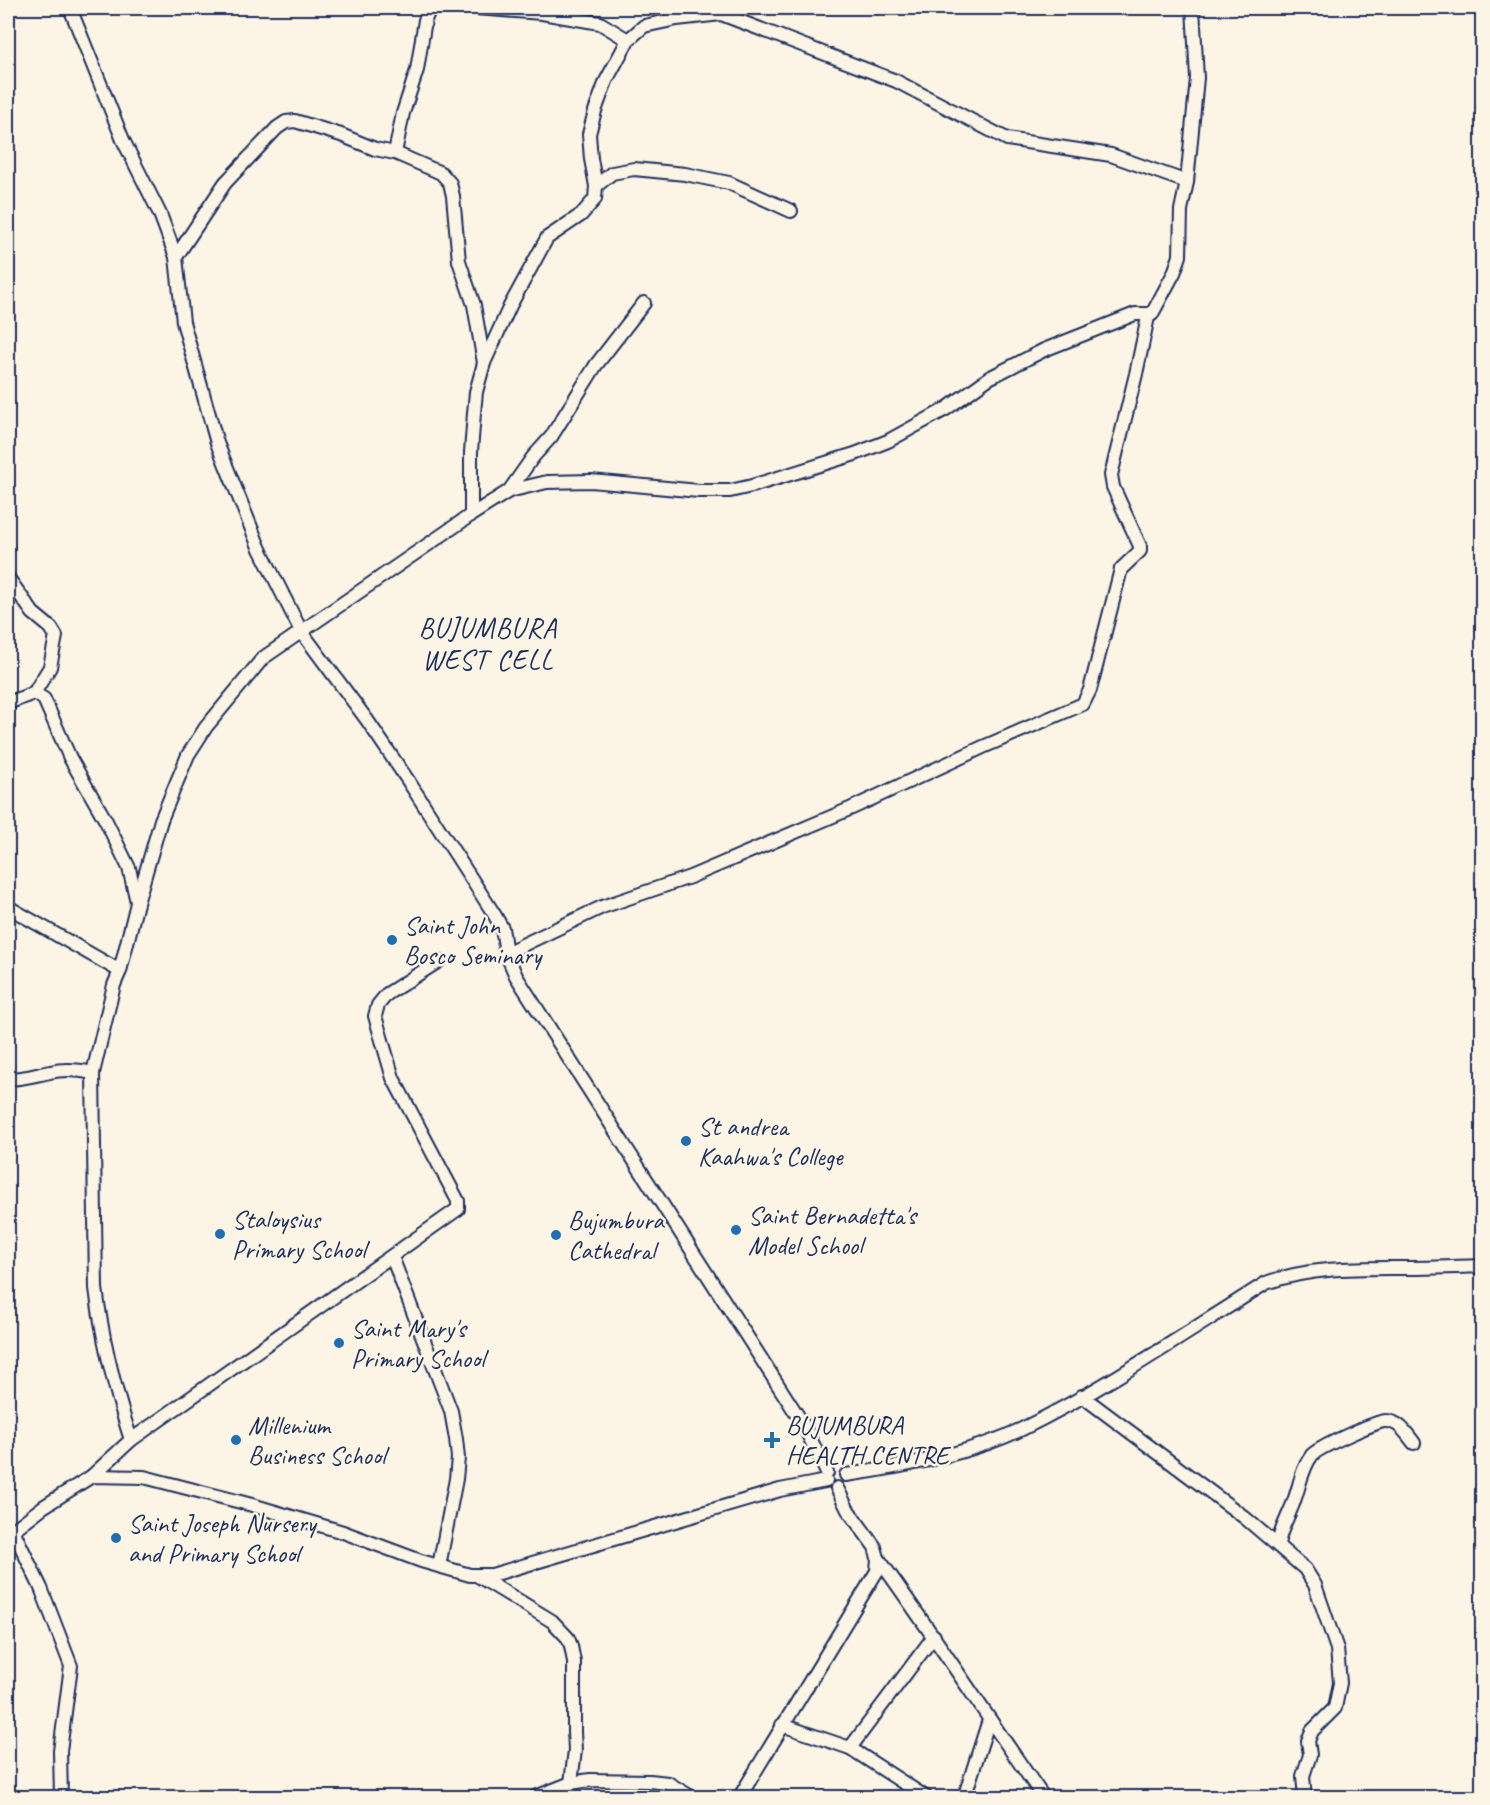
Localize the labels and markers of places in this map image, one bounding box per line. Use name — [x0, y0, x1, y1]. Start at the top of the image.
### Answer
place label: Saint John Bosco Seminary — [404, 909, 543, 972]
marker: Saint John Bosco Seminary — [385, 933, 399, 947]
place label: St andrea Kaahwa's College — [698, 1110, 844, 1173]
marker: St andrea Kaahwa's College — [679, 1134, 693, 1148]
place label: Saint Bernadetta's Model School — [748, 1199, 918, 1262]
place label: Staloysius Primary School — [232, 1203, 370, 1266]
place label: Bujumbura Cathedral — [568, 1204, 665, 1267]
marker: Saint Bernadetta's Model School — [729, 1223, 743, 1237]
marker: Staloysius Primary School — [213, 1227, 227, 1241]
marker: Bujumbura Cathedral — [549, 1228, 563, 1242]
place label: Saint Mary's Primary School — [351, 1312, 489, 1375]
marker: Saint Mary's Primary School — [332, 1336, 346, 1350]
place label: Millenium Business School — [248, 1409, 390, 1472]
place label: BUJUMBURA HEALTH CENTRE — [786, 1409, 952, 1472]
marker: BUJUMBURA HEALTH CENTRE — [763, 1431, 781, 1449]
marker: Millenium Business School — [229, 1433, 243, 1447]
place label: Saint Joseph Nursery and Primary School — [128, 1507, 318, 1570]
marker: Saint Joseph Nursery and Primary School — [109, 1531, 123, 1545]

